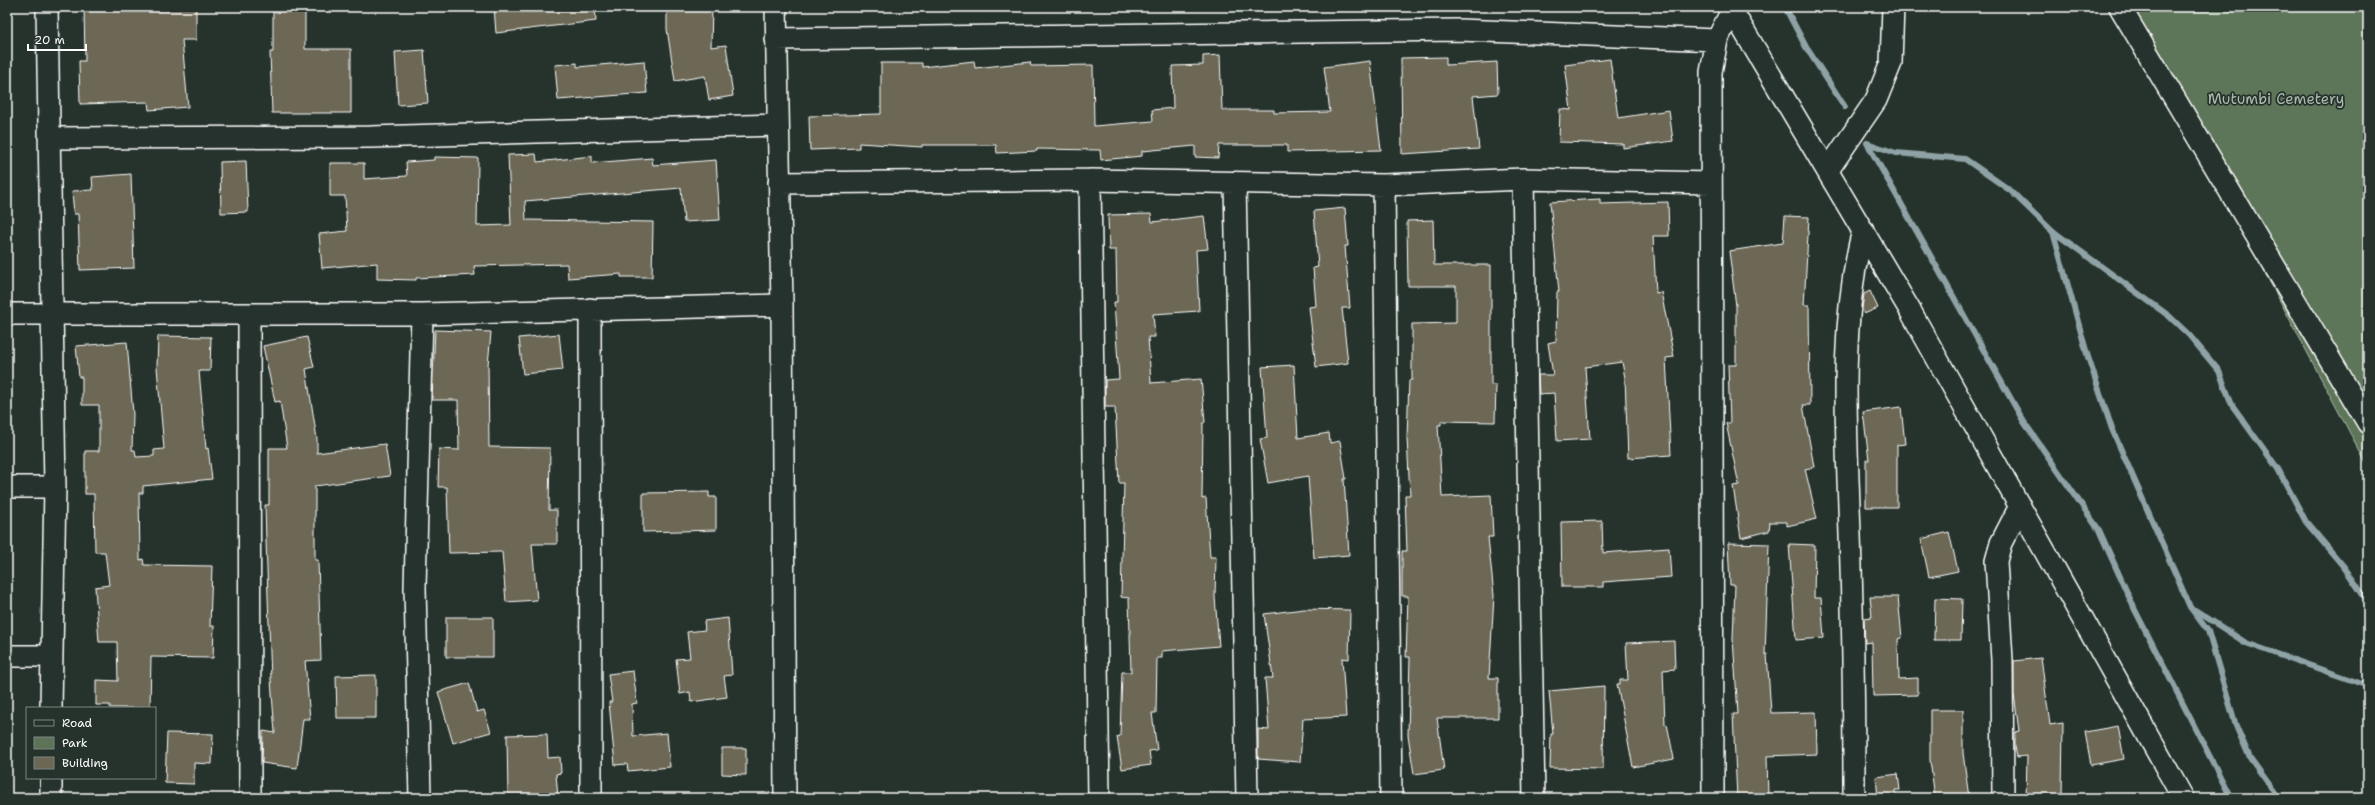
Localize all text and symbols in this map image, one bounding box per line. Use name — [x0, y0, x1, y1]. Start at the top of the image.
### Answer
scale bar — [28, 26, 86, 52]
text: 20 m — [34, 32, 65, 48]
park label: Mutumbi Cemetery — [2208, 89, 2344, 109]
legend — [26, 707, 156, 779]
text: Road — [62, 715, 93, 731]
text: Park — [62, 735, 88, 751]
text: Building — [62, 755, 108, 771]

